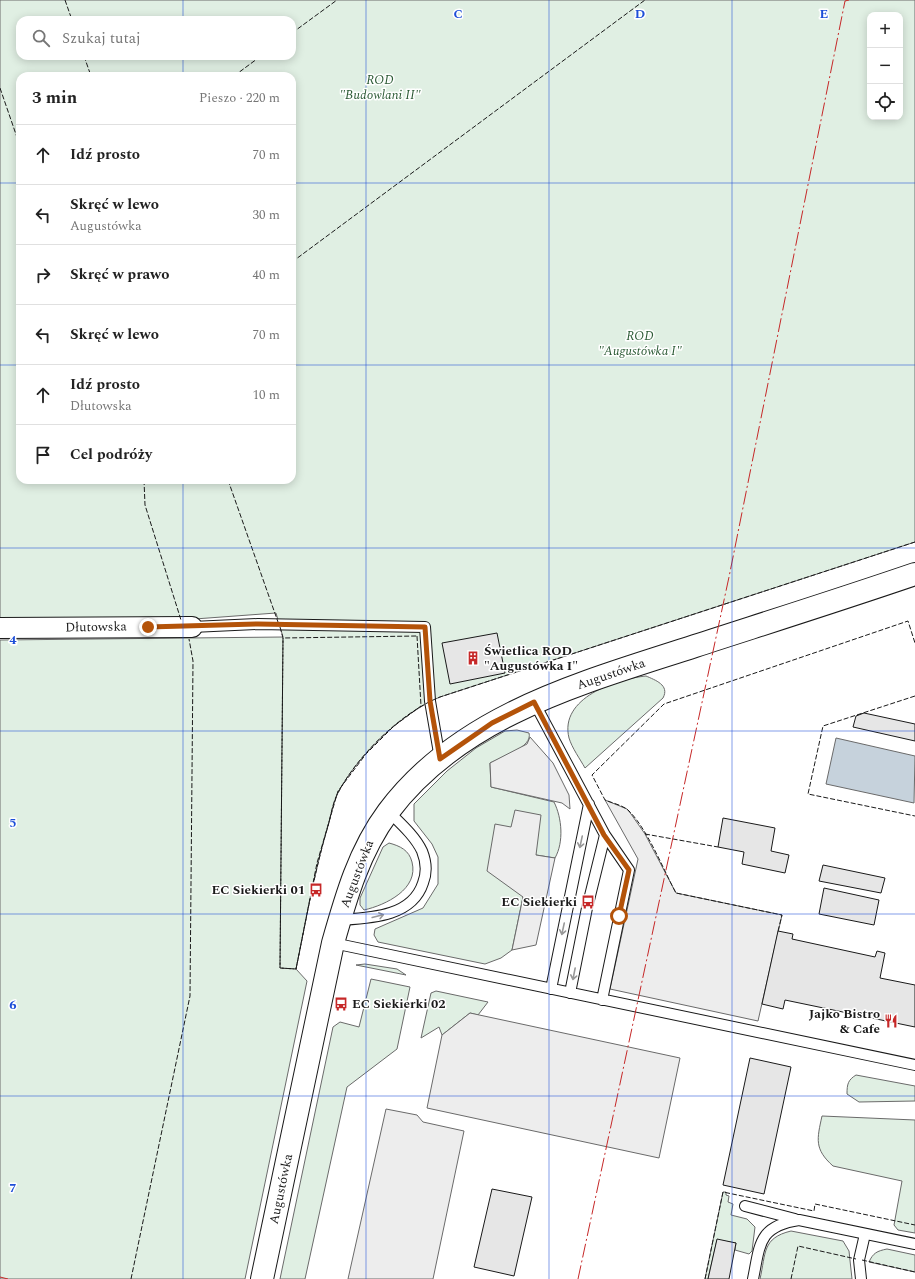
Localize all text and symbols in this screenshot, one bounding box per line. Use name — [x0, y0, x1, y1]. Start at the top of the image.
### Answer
text: C — [453, 4, 463, 24]
text: D — [635, 4, 645, 24]
text: E — [820, 4, 829, 24]
map controls — [867, 12, 903, 120]
button: + — [867, 12, 903, 48]
search box — [16, 16, 296, 60]
icon: search — [30, 27, 52, 49]
text: Szukaj tutaj — [62, 27, 141, 50]
button: − — [867, 48, 903, 84]
park label: ROD "Budowlani II" — [339, 70, 421, 105]
button: locate — [867, 84, 903, 120]
text: 3 min — [32, 85, 77, 111]
text: Pieszo · 220 m — [199, 88, 280, 108]
text: Idź prosto — [70, 143, 140, 166]
icon: ahead — [32, 144, 54, 166]
text: 70 m — [253, 145, 280, 165]
text: Skręć w lewo — [70, 193, 159, 216]
icon: left — [32, 204, 54, 226]
text: 30 m — [253, 205, 280, 225]
text: Augustówka — [70, 216, 142, 236]
text: Skręć w prawo — [70, 263, 169, 286]
icon: right — [32, 264, 54, 286]
text: 40 m — [253, 265, 280, 285]
text: Skręć w lewo — [70, 323, 159, 346]
icon: left — [32, 324, 54, 346]
text: 70 m — [253, 325, 280, 345]
park label: ROD "Augustówka I" — [598, 326, 682, 361]
text: Idź prosto — [70, 373, 140, 396]
icon: ahead — [32, 384, 54, 406]
text: 10 m — [253, 385, 280, 405]
text: Dłutowska — [70, 396, 132, 416]
text: Cel podróży — [70, 443, 152, 466]
icon: arrive — [32, 444, 54, 466]
street label: Dłutowska — [65, 616, 128, 638]
route end — [139, 618, 157, 636]
text: 4 — [9, 630, 17, 650]
place label: Świetlica ROD "Augustówka I" — [484, 641, 578, 676]
building icon: Świetlica ROD "Augustówka I" — [465, 650, 481, 666]
street label: Augustówka — [574, 653, 649, 695]
text: 5 — [9, 813, 17, 833]
street label: Augustówka — [335, 836, 379, 911]
one-way arrow — [577, 836, 585, 849]
place label: EC Siekierki 01 — [212, 880, 305, 900]
bus stop icon: EC Siekierki 01 — [308, 882, 324, 898]
place label: EC Siekierki — [501, 892, 577, 912]
bus stop icon: EC Siekierki — [580, 894, 596, 910]
route start — [610, 907, 628, 925]
one-way arrow — [372, 912, 385, 920]
one-way arrow — [559, 923, 567, 936]
one-way arrow — [569, 967, 577, 980]
place label: EC Siekierki 02 — [352, 994, 446, 1014]
text: 6 — [9, 995, 17, 1015]
bus stop icon: EC Siekierki 02 — [333, 996, 349, 1012]
place label: Jajko Bistro & Cafe — [809, 1004, 880, 1039]
restaurant icon: Jajko Bistro & Cafe — [883, 1013, 899, 1029]
street label: Augustówka — [264, 1151, 298, 1226]
text: 7 — [9, 1178, 17, 1198]

